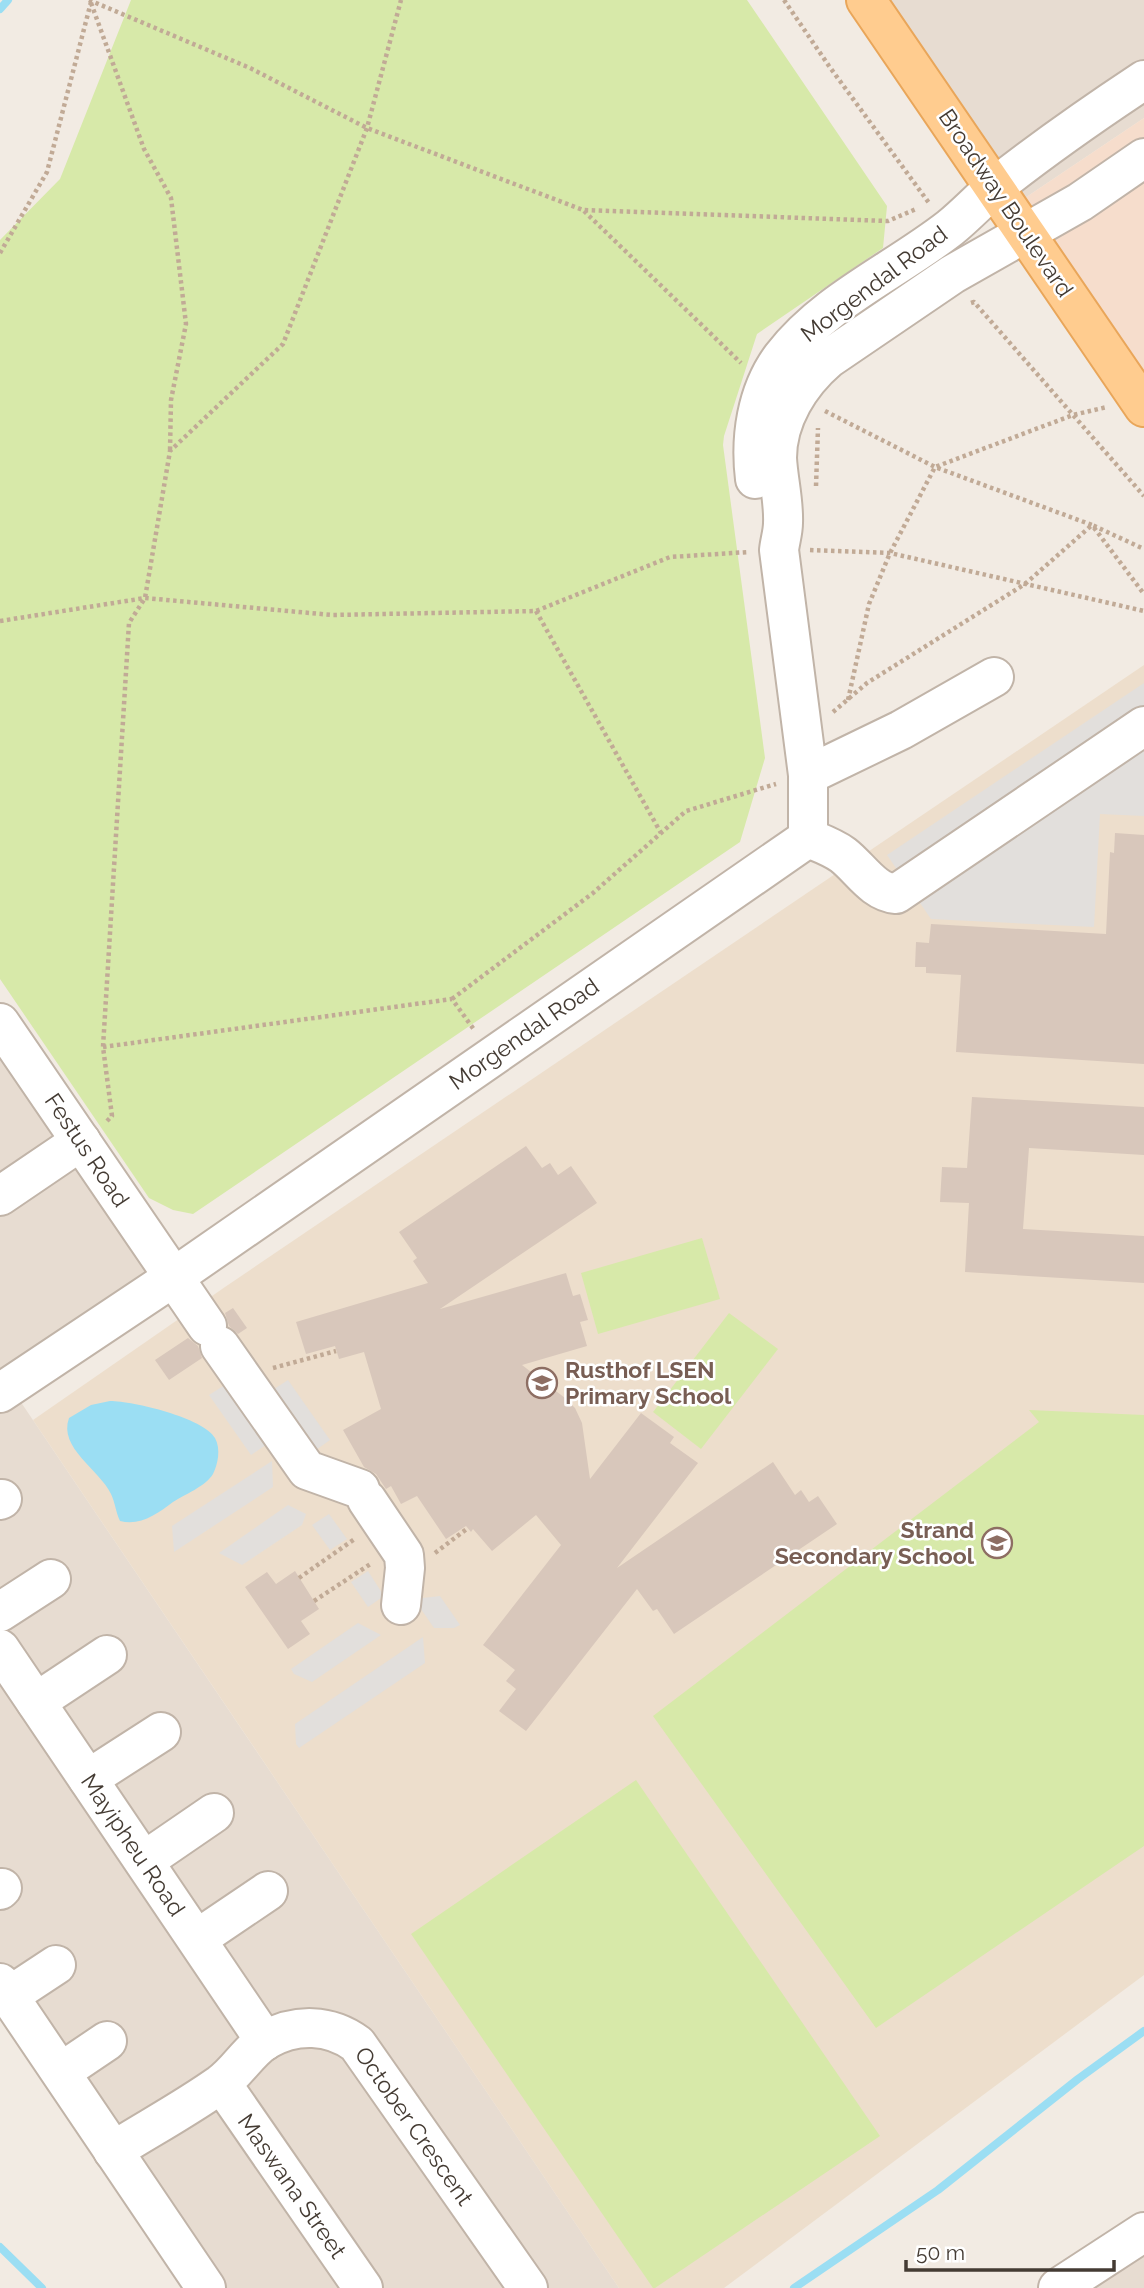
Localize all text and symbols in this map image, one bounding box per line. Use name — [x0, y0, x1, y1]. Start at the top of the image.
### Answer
street label: Broadway Boulevard — [934, 104, 1079, 302]
street label: Morgendal Road — [795, 220, 952, 347]
street label: Morgendal Road — [444, 972, 604, 1095]
street label: Festus Road — [40, 1088, 135, 1212]
place label: Rusthof LSEN Primary School — [565, 1356, 732, 1409]
school or university icon: Rusthof LSEN Primary School — [525, 1366, 559, 1400]
place label: Strand Secondary School — [775, 1516, 975, 1569]
school or university icon: Strand Secondary School — [980, 1526, 1014, 1560]
street label: Mayipheu Road — [76, 1769, 191, 1921]
street label: October Crescent — [350, 2041, 479, 2210]
street label: Maswana Street — [233, 2108, 352, 2263]
scale bar — [906, 2228, 1114, 2272]
text: 50 m — [916, 2240, 965, 2265]

